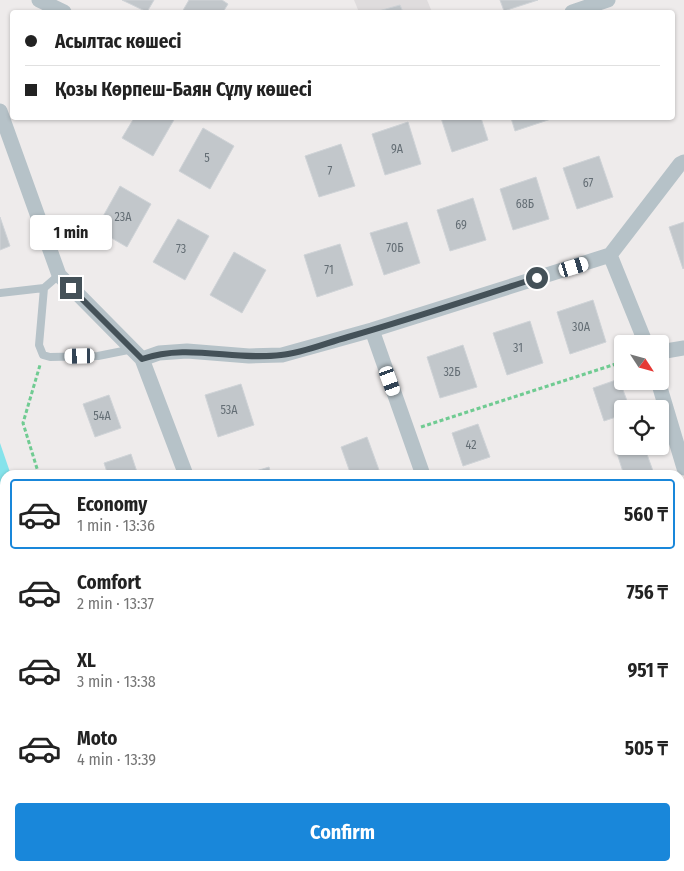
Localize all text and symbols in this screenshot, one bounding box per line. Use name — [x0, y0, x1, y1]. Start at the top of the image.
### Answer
text: Асылтас көшесі — [55, 30, 182, 53]
text: Қозы Көрпеш-Баян Сұлу көшесі — [55, 78, 312, 101]
house number: 9А — [391, 142, 404, 156]
house number: 5 — [204, 151, 210, 165]
house number: 7 — [328, 164, 333, 178]
house number: 67 — [583, 176, 593, 190]
house number: 68Б — [516, 197, 534, 211]
house number: 23А — [115, 210, 132, 224]
callout: 1 min — [30, 216, 112, 250]
house number: 69 — [455, 218, 467, 232]
text: 1 min — [54, 223, 88, 242]
house number: 70Б — [386, 241, 404, 255]
house number: 73 — [176, 242, 186, 256]
car — [557, 255, 590, 279]
house number: 71 — [324, 263, 334, 277]
route start — [526, 267, 548, 289]
route end — [60, 277, 82, 299]
house number: 30А — [572, 320, 591, 334]
north arrow — [614, 335, 669, 390]
map controls — [614, 335, 669, 455]
house number: 31 — [513, 341, 523, 355]
car — [64, 348, 95, 364]
car — [377, 364, 402, 398]
house number: 32Б — [444, 365, 460, 379]
button: locate — [614, 400, 669, 455]
house number: 53А — [220, 403, 238, 417]
house number: 54А — [93, 409, 111, 423]
house number: 42 — [466, 438, 476, 452]
icon: car — [17, 492, 62, 537]
text: Economy — [77, 493, 147, 516]
text: 560 ₸ — [624, 503, 668, 526]
text: 1 min · 13:36 — [77, 516, 155, 535]
icon: car — [17, 570, 62, 615]
text: Comfort — [77, 571, 141, 594]
text: 756 ₸ — [627, 581, 668, 604]
text: 2 min · 13:37 — [77, 594, 154, 613]
icon: car — [17, 648, 62, 693]
text: XL — [77, 649, 96, 672]
text: 951 ₸ — [628, 659, 668, 682]
text: 3 min · 13:38 — [77, 672, 156, 691]
icon: car — [17, 726, 62, 771]
text: Moto — [77, 727, 117, 750]
text: 505 ₸ — [625, 737, 668, 760]
text: 4 min · 13:39 — [77, 750, 156, 769]
button: Confirm — [15, 803, 670, 861]

